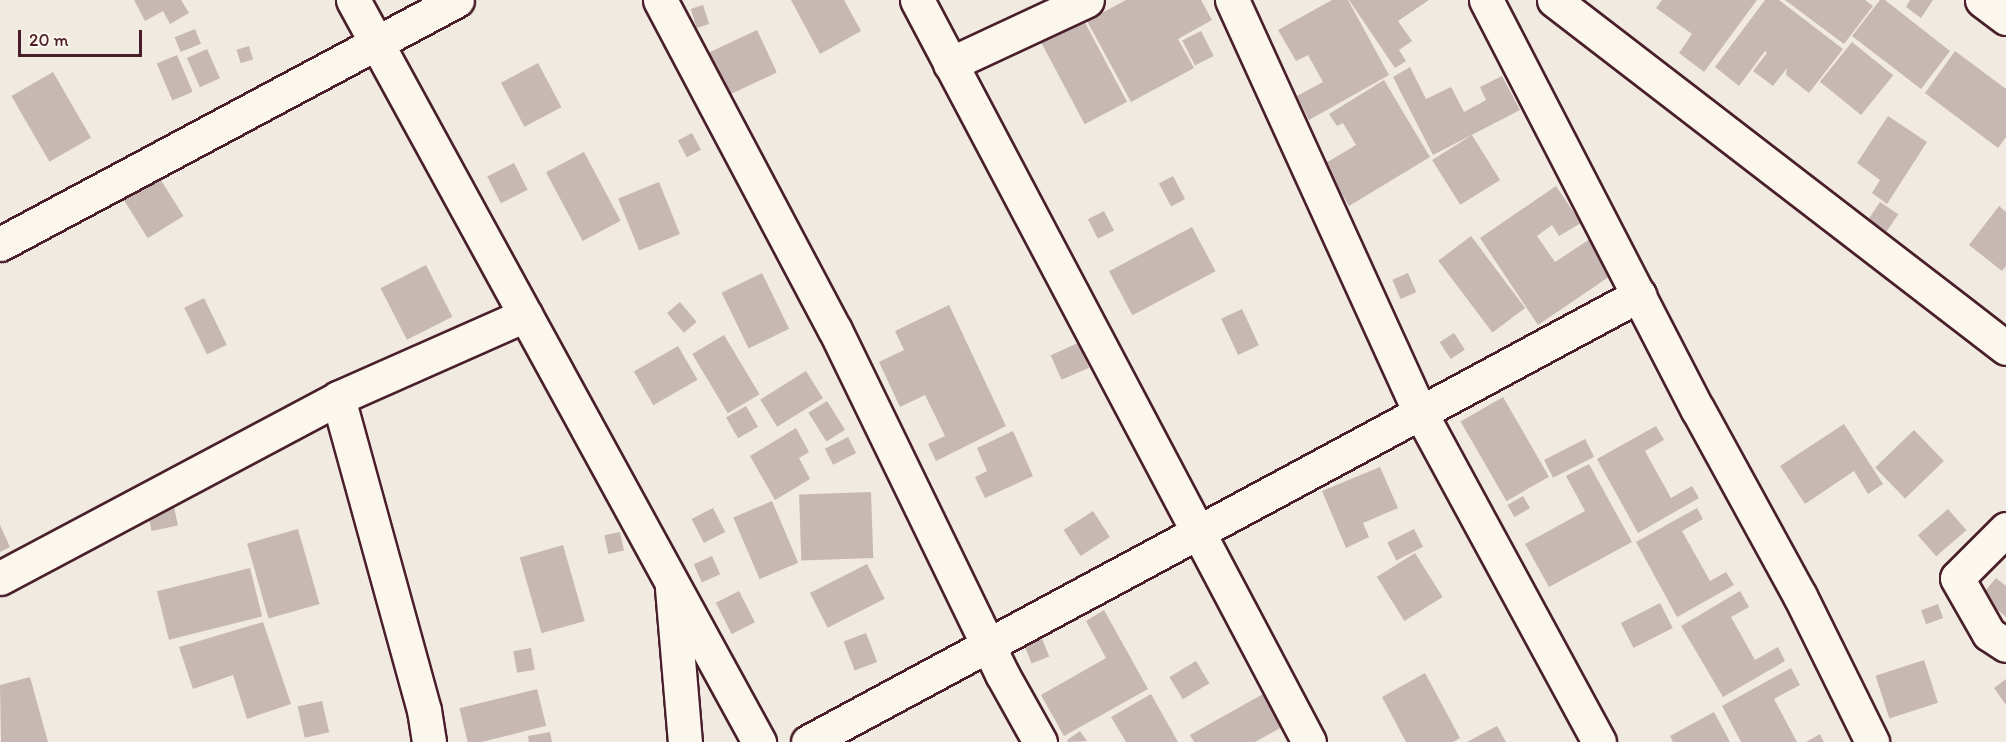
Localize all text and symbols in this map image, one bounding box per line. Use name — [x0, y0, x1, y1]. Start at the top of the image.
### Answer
scale bar — [21, 18, 146, 56]
text: 20 m — [29, 29, 69, 51]

